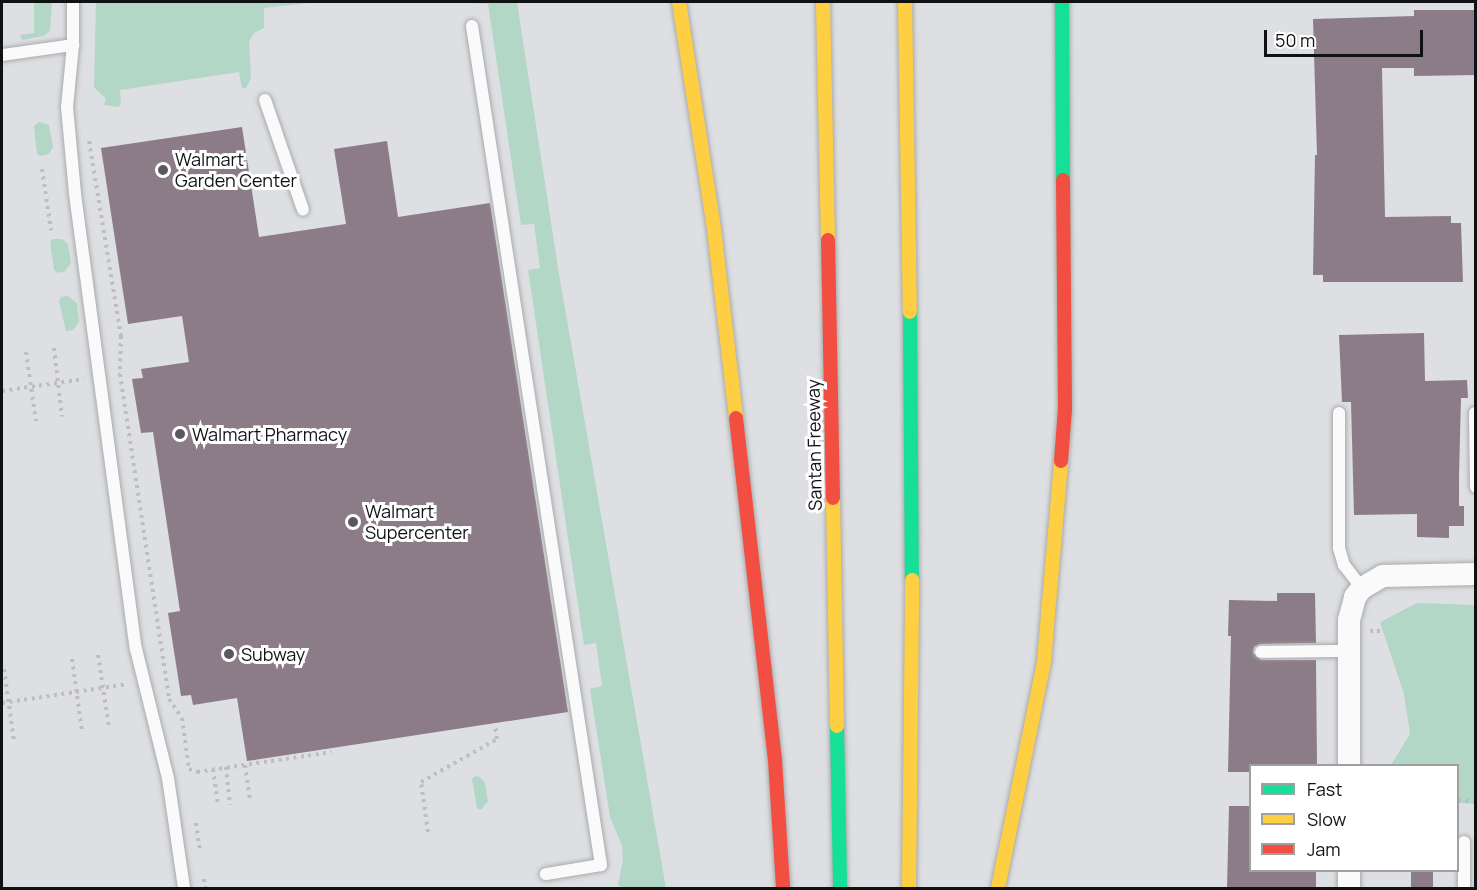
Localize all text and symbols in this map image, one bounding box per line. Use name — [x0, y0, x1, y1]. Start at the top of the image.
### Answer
scale bar — [1267, 18, 1426, 56]
text: 50 m — [1275, 28, 1315, 52]
place label: Walmart Garden Center — [175, 149, 297, 192]
marker: Walmart Garden Center — [156, 163, 170, 177]
street label: Santan Freeway — [802, 379, 826, 511]
place label: Walmart Pharmacy — [192, 423, 347, 445]
marker: Walmart Pharmacy — [173, 427, 187, 441]
place label: Walmart Supercenter — [365, 501, 469, 544]
marker: Walmart Supercenter — [346, 515, 360, 529]
place label: Subway — [241, 643, 305, 665]
marker: Subway — [222, 647, 236, 661]
legend — [1249, 764, 1459, 872]
text: Fast — [1307, 777, 1342, 801]
text: Slow — [1307, 807, 1346, 831]
text: Jam — [1307, 837, 1341, 861]

